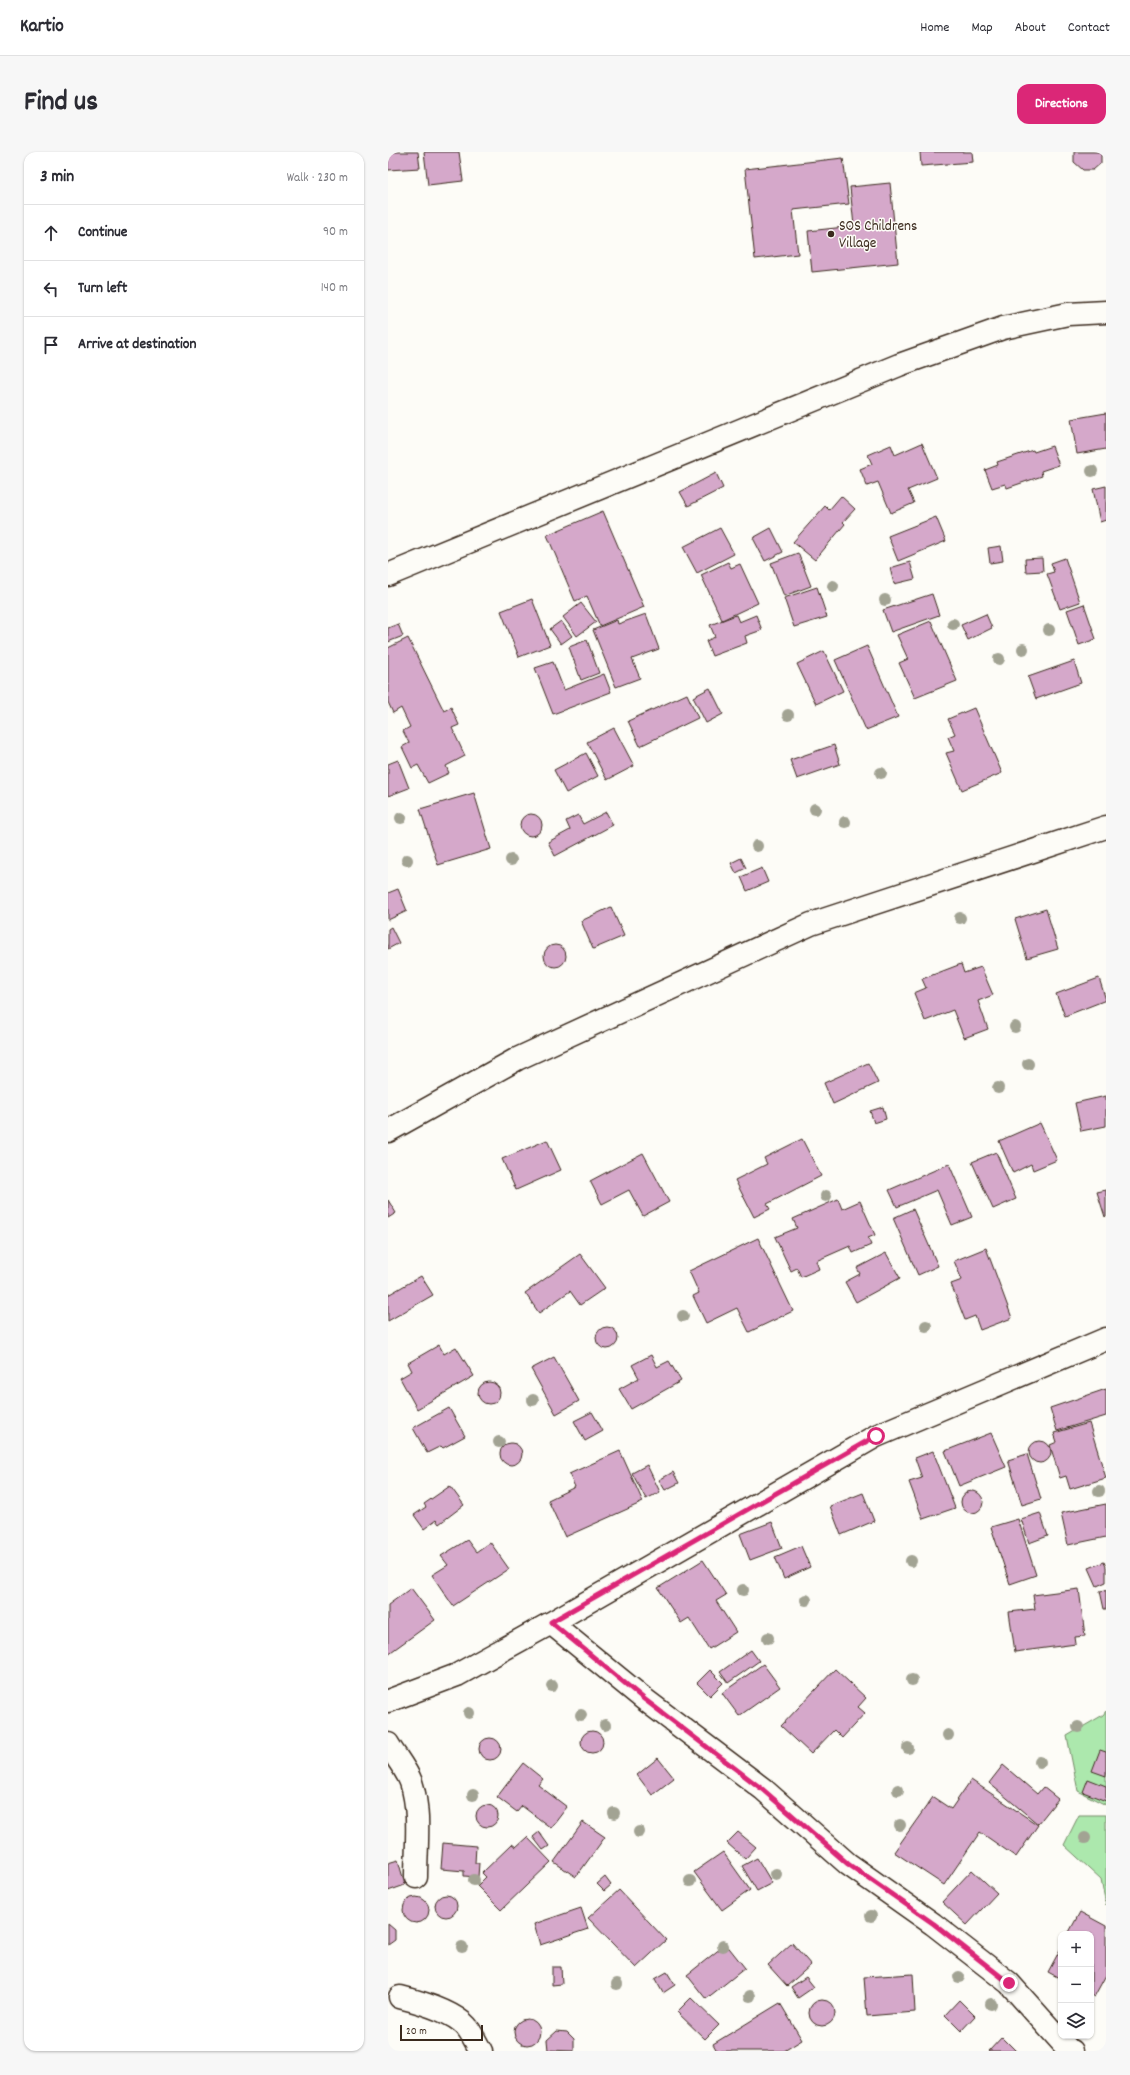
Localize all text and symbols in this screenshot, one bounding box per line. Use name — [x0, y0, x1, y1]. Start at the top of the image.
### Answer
text: Kartio — [20, 14, 64, 41]
text: Home — [920, 18, 949, 38]
text: Map — [971, 18, 993, 38]
text: About — [1015, 18, 1046, 38]
text: Contact — [1068, 18, 1110, 38]
text: Find us — [24, 84, 98, 124]
button: Directions — [1017, 84, 1106, 124]
text: 3 min — [40, 166, 74, 190]
text: Walk · 230 m — [287, 169, 348, 188]
place label: SOS Childrens Village — [839, 216, 917, 255]
icon: ahead — [40, 222, 62, 244]
text: Continue — [78, 222, 127, 244]
text: 90 m — [323, 223, 348, 242]
marker: SOS Childrens Village — [826, 229, 836, 239]
icon: left — [40, 278, 62, 300]
text: Turn left — [78, 278, 127, 300]
text: 140 m — [321, 279, 348, 298]
icon: arrive — [40, 334, 62, 356]
text: Arrive at destination — [78, 334, 196, 356]
route start — [867, 1427, 885, 1445]
map controls — [1058, 1931, 1094, 2039]
button: + — [1058, 1931, 1094, 1967]
button: − — [1058, 1967, 1094, 2003]
route end — [1000, 1974, 1018, 1992]
button: layers — [1058, 2003, 1094, 2039]
scale bar — [400, 2023, 483, 2042]
text: 20 m — [406, 2024, 427, 2040]

